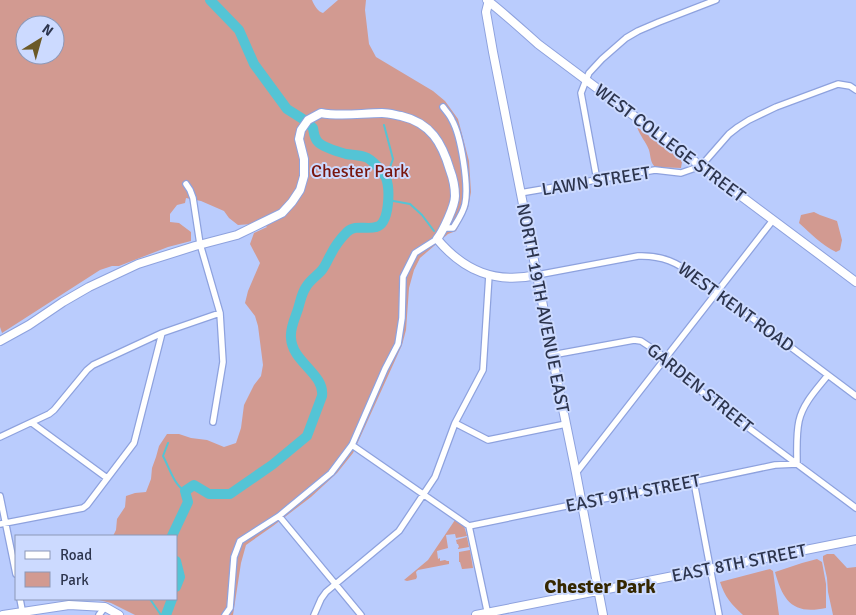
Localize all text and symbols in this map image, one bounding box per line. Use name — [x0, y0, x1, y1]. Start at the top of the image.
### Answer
north arrow — [15, 15, 65, 65]
text: N — [39, 20, 57, 40]
street label: WEST COLLEGE STREET — [590, 79, 750, 207]
park label: Chester Park — [311, 160, 409, 182]
street label: LAWN STREET — [540, 162, 652, 200]
street label: NORTH 19TH AVENUE EAST — [512, 202, 574, 415]
street label: WEST KENT ROAD — [673, 257, 799, 357]
street label: GARDEN STREET — [643, 339, 757, 437]
street label: EAST 9TH STREET — [564, 469, 702, 517]
legend — [15, 535, 178, 600]
street label: EAST 8TH STREET — [670, 539, 808, 587]
text: Road — [60, 546, 92, 564]
text: Park — [60, 571, 89, 589]
district label: Chester Park — [544, 574, 656, 599]

